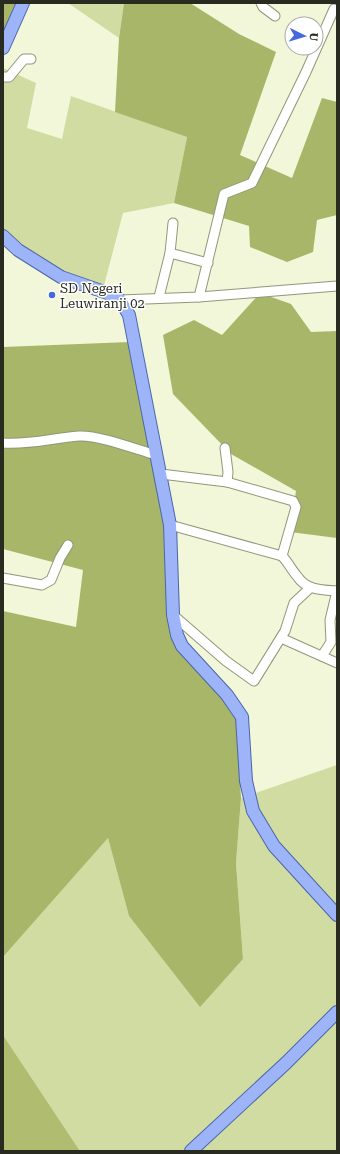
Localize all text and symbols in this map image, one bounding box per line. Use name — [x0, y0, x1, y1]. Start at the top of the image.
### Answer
north arrow — [284, 16, 324, 56]
text: U — [307, 32, 320, 42]
place label: SD Negeri Leuwiranji 02 — [60, 281, 145, 311]
marker: SD Negeri Leuwiranji 02 — [47, 290, 57, 300]

